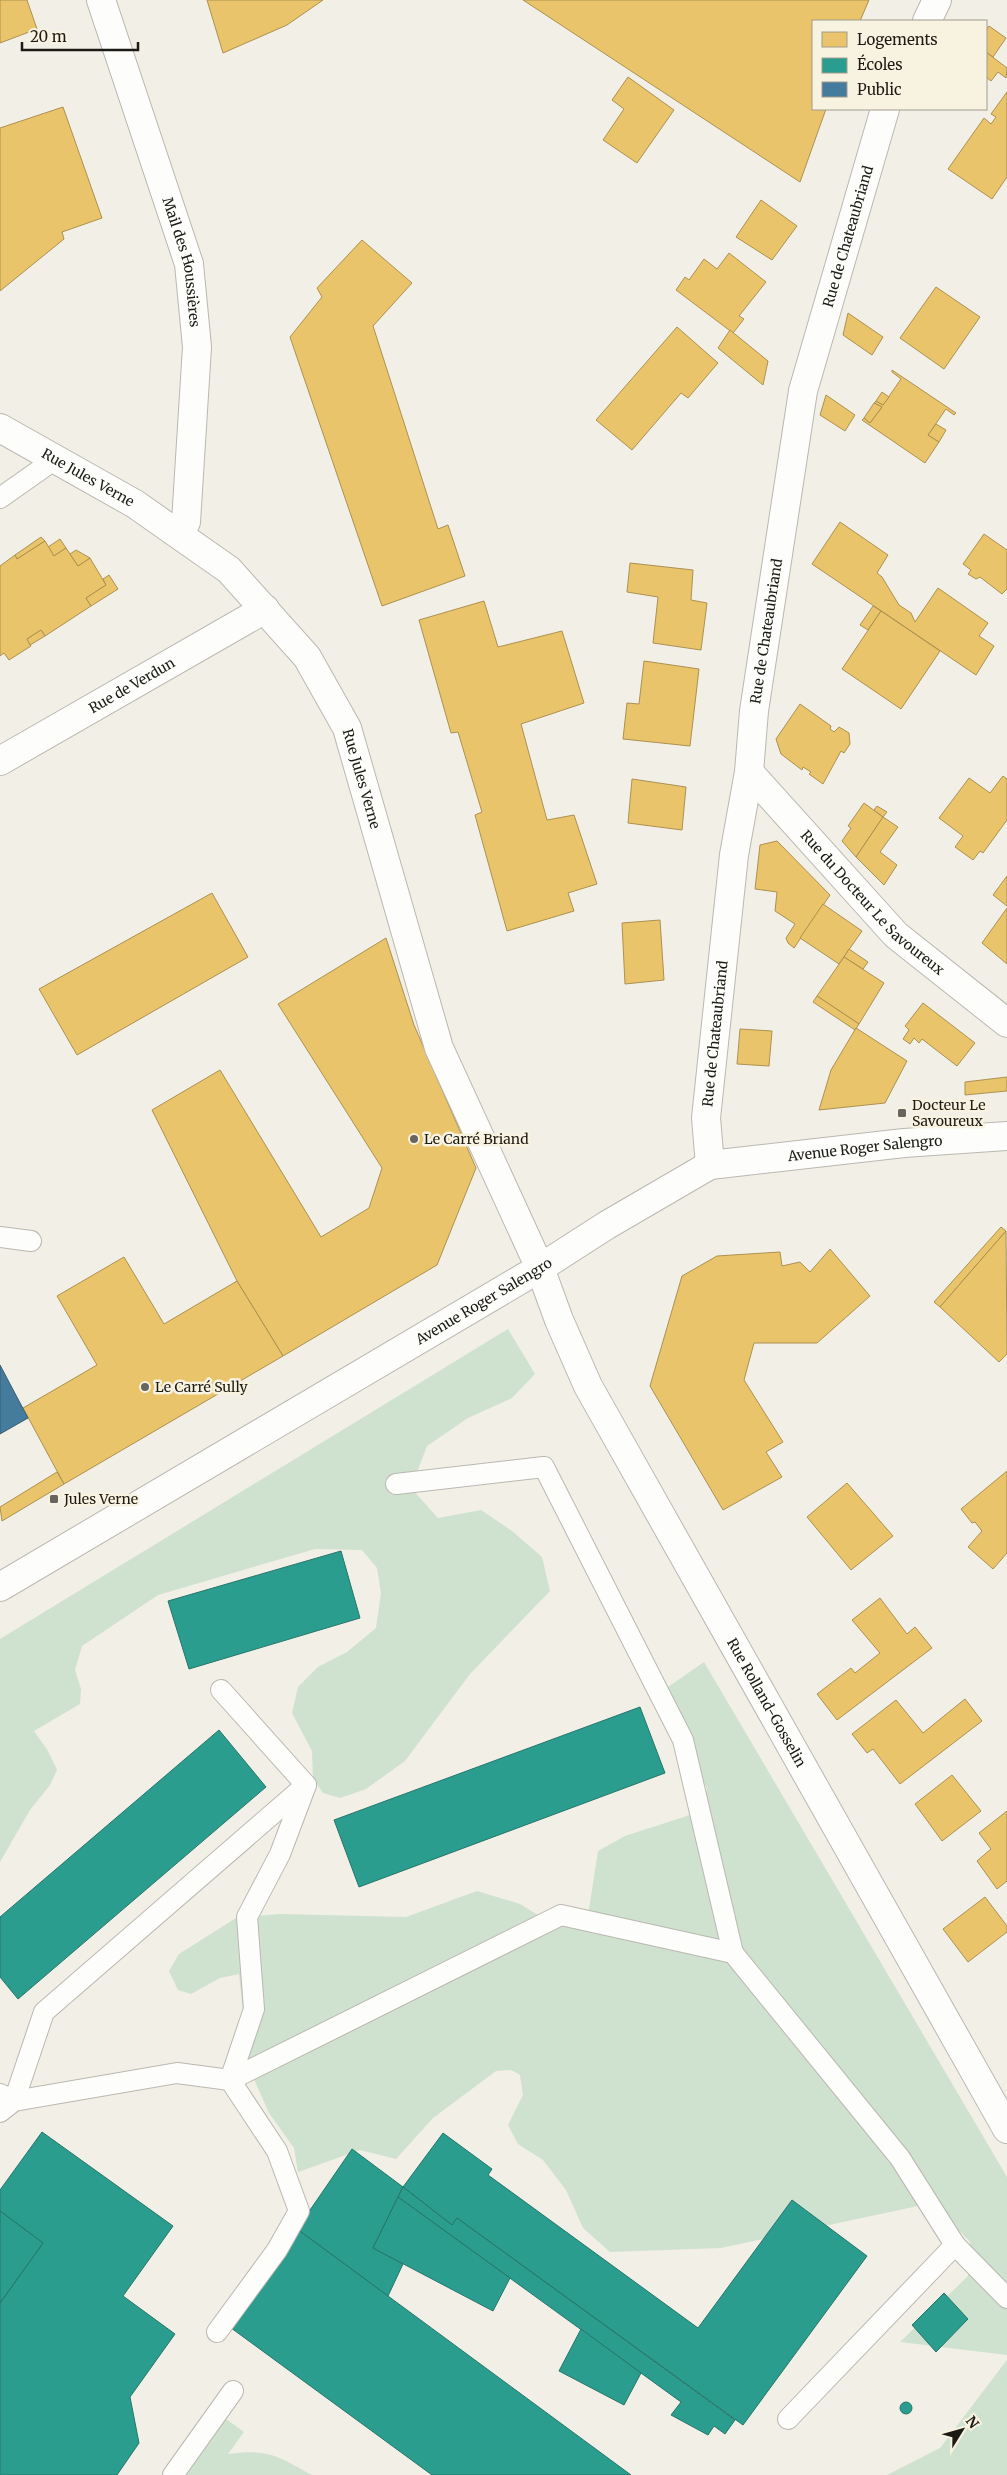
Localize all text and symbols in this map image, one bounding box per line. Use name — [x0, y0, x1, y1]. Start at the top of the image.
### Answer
scale bar — [22, 20, 139, 52]
legend — [812, 20, 987, 110]
text: 20 m — [30, 27, 67, 46]
text: Logements — [857, 30, 938, 49]
text: Écoles — [857, 54, 903, 74]
text: Public — [857, 80, 902, 99]
street label: Rue de Chateaubriand — [819, 163, 877, 309]
street label: Mail des Houssières — [158, 195, 204, 328]
street label: Rue Jules Verne — [39, 444, 137, 511]
street label: Rue de Chateaubriand — [746, 557, 786, 705]
street label: Rue de Verdun — [86, 654, 178, 717]
street label: Rue Jules Verne — [339, 727, 385, 831]
street label: Rue du Docteur Le Savoureux — [797, 826, 948, 979]
street label: Rue de Chateaubriand — [698, 959, 732, 1108]
place label: Docteur Le Savoureux — [912, 1096, 985, 1130]
marker: Docteur Le Savoureux — [896, 1107, 908, 1119]
place label: Le Carré Briand — [424, 1130, 529, 1148]
street label: Avenue Roger Salengro — [786, 1131, 943, 1165]
marker: Le Carré Briand — [408, 1133, 420, 1145]
street label: Avenue Roger Salengro — [412, 1254, 555, 1349]
place label: Le Carré Sully — [155, 1378, 248, 1396]
marker: Le Carré Sully — [139, 1381, 151, 1393]
place label: Jules Verne — [63, 1490, 138, 1508]
marker: Jules Verne — [48, 1493, 60, 1505]
street label: Rue Rolland-Gosselin — [723, 1635, 810, 1770]
north arrow — [937, 2405, 987, 2455]
text: N — [962, 2412, 983, 2432]

